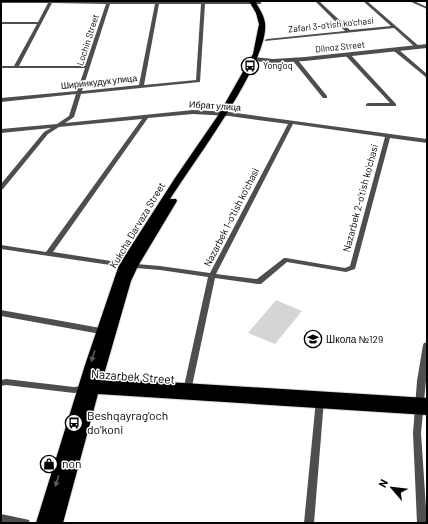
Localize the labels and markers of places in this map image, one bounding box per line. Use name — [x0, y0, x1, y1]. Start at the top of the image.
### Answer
bus stop icon: Yong'oq — [240, 56, 260, 76]
place label: Yong'oq — [263, 60, 293, 71]
school or university icon: Школа №129 — [303, 329, 323, 349]
place label: Школа №129 — [326, 333, 383, 345]
place label: Beshqayrag'och do'koni — [87, 408, 168, 436]
bus stop icon: Beshqayrag'och do'koni — [64, 413, 84, 433]
shop icon: non — [39, 454, 59, 474]
place label: non — [62, 456, 81, 470]

